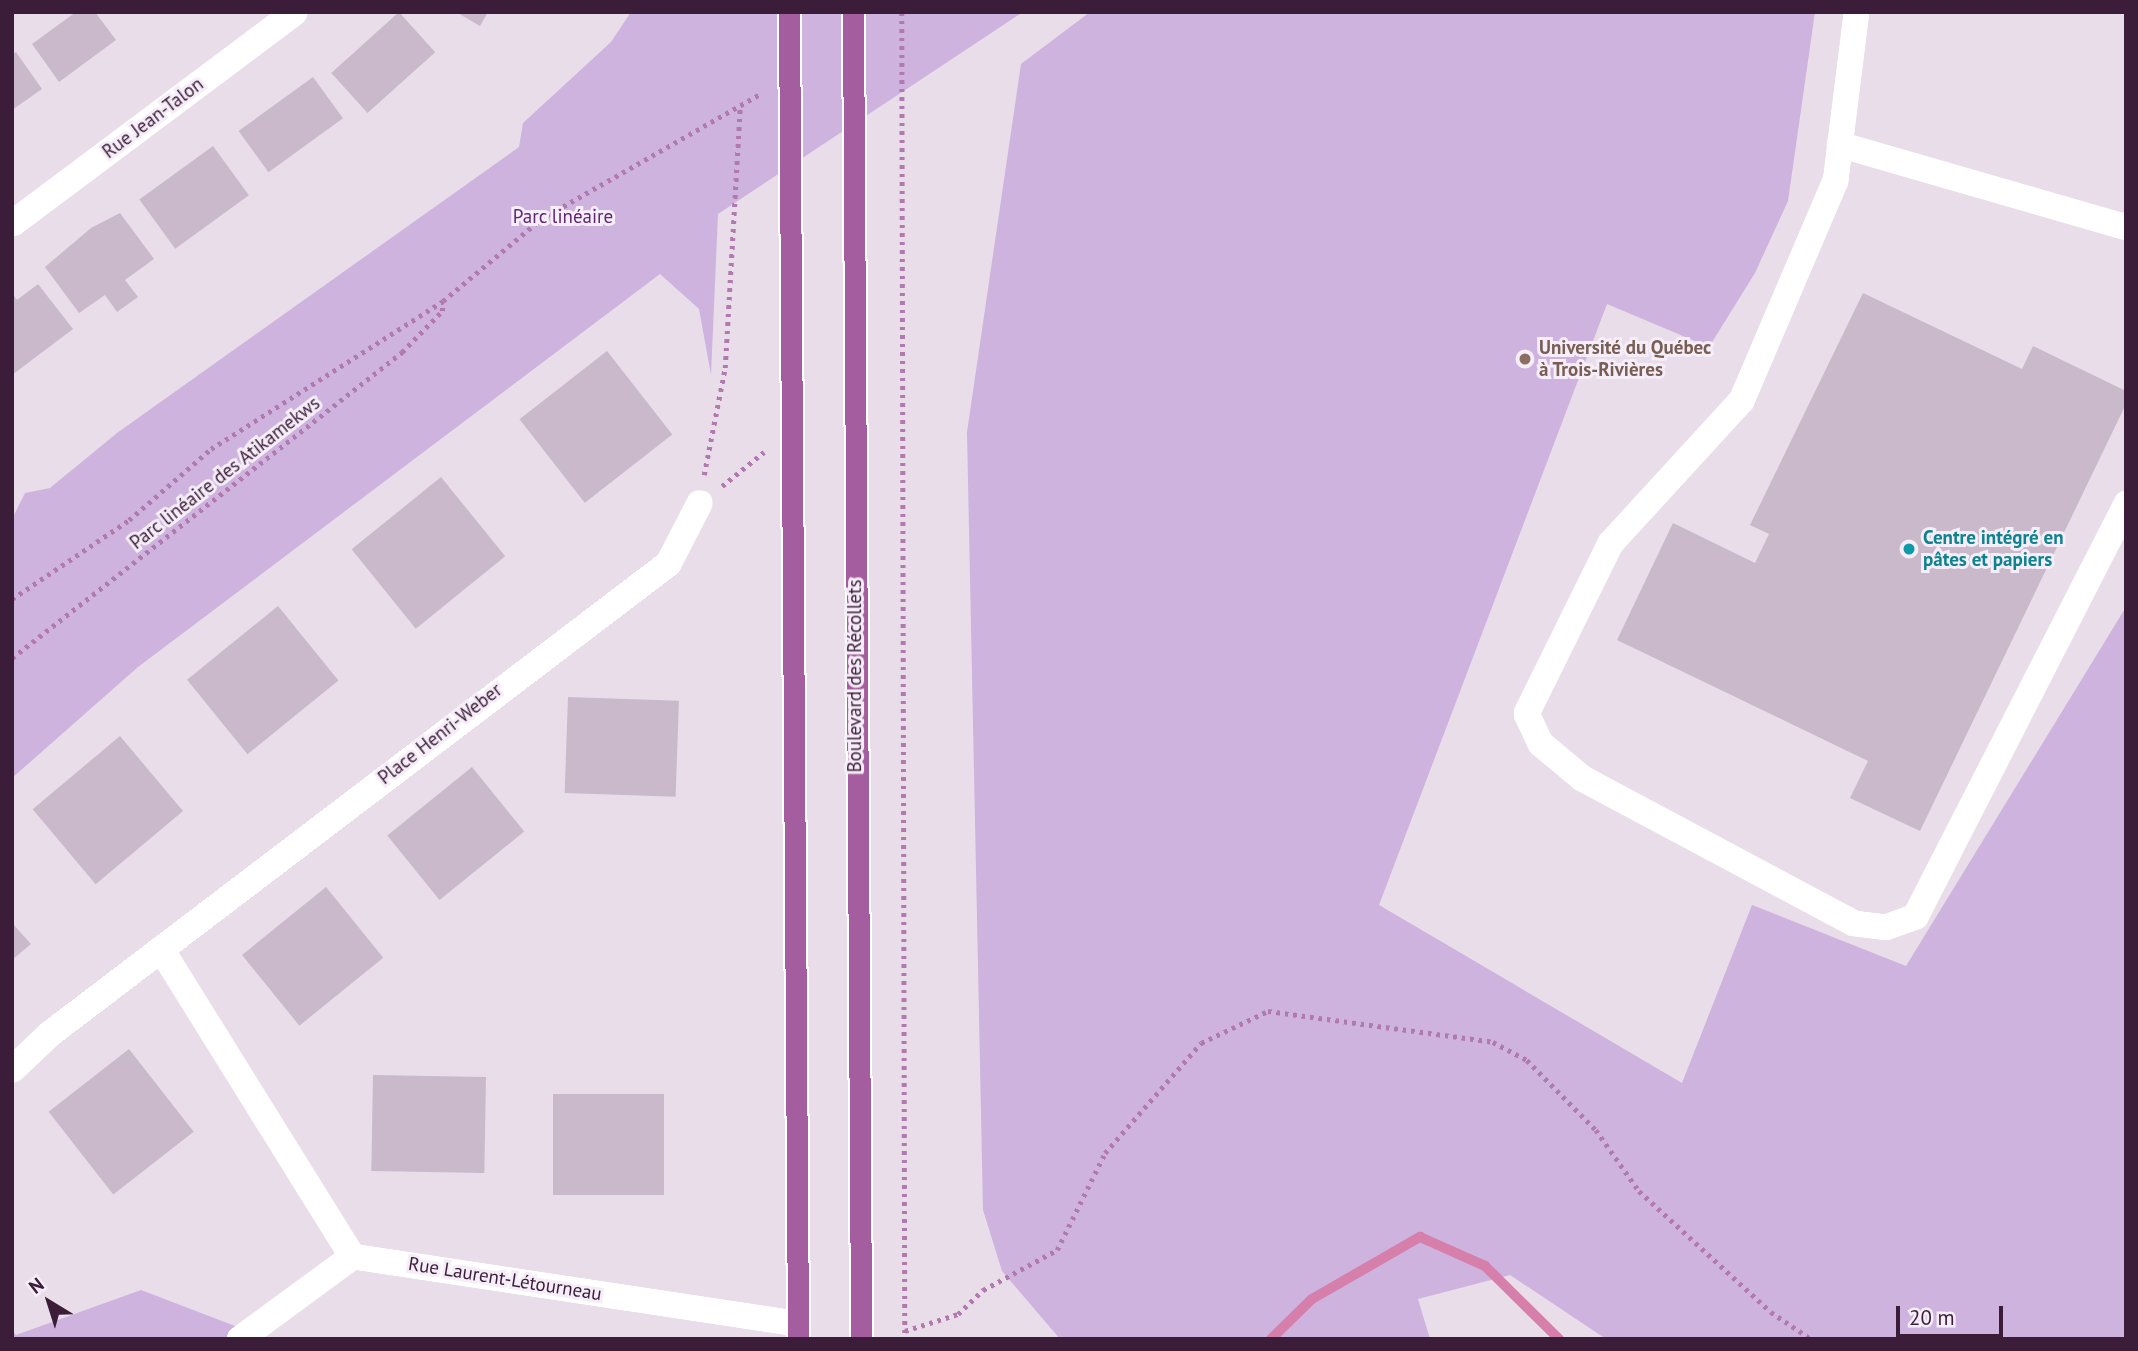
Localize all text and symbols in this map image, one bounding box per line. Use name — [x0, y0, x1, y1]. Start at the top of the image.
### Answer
street label: Rue Jean-Talon — [98, 73, 208, 163]
park label: Parc linéaire — [513, 206, 613, 228]
place label: Université du Québec à Trois-Rivières — [1539, 337, 1712, 381]
marker: Université du Québec à Trois-Rivières — [1517, 351, 1533, 367]
street label: Parc linéaire des Atikamekws — [125, 391, 325, 555]
place label: Centre intégré en pâtes et papiers — [1923, 527, 2064, 571]
marker: Centre intégré en pâtes et papiers — [1901, 541, 1917, 557]
street label: Boulevard des Récollets — [844, 580, 866, 772]
street label: Place Henri-Weber — [374, 679, 506, 789]
street label: Rue Laurent-Létourneau — [407, 1252, 603, 1306]
north arrow — [14, 1267, 84, 1337]
text: N — [24, 1272, 48, 1299]
scale bar — [1900, 1292, 2007, 1336]
text: 20 m — [1909, 1304, 1955, 1331]

